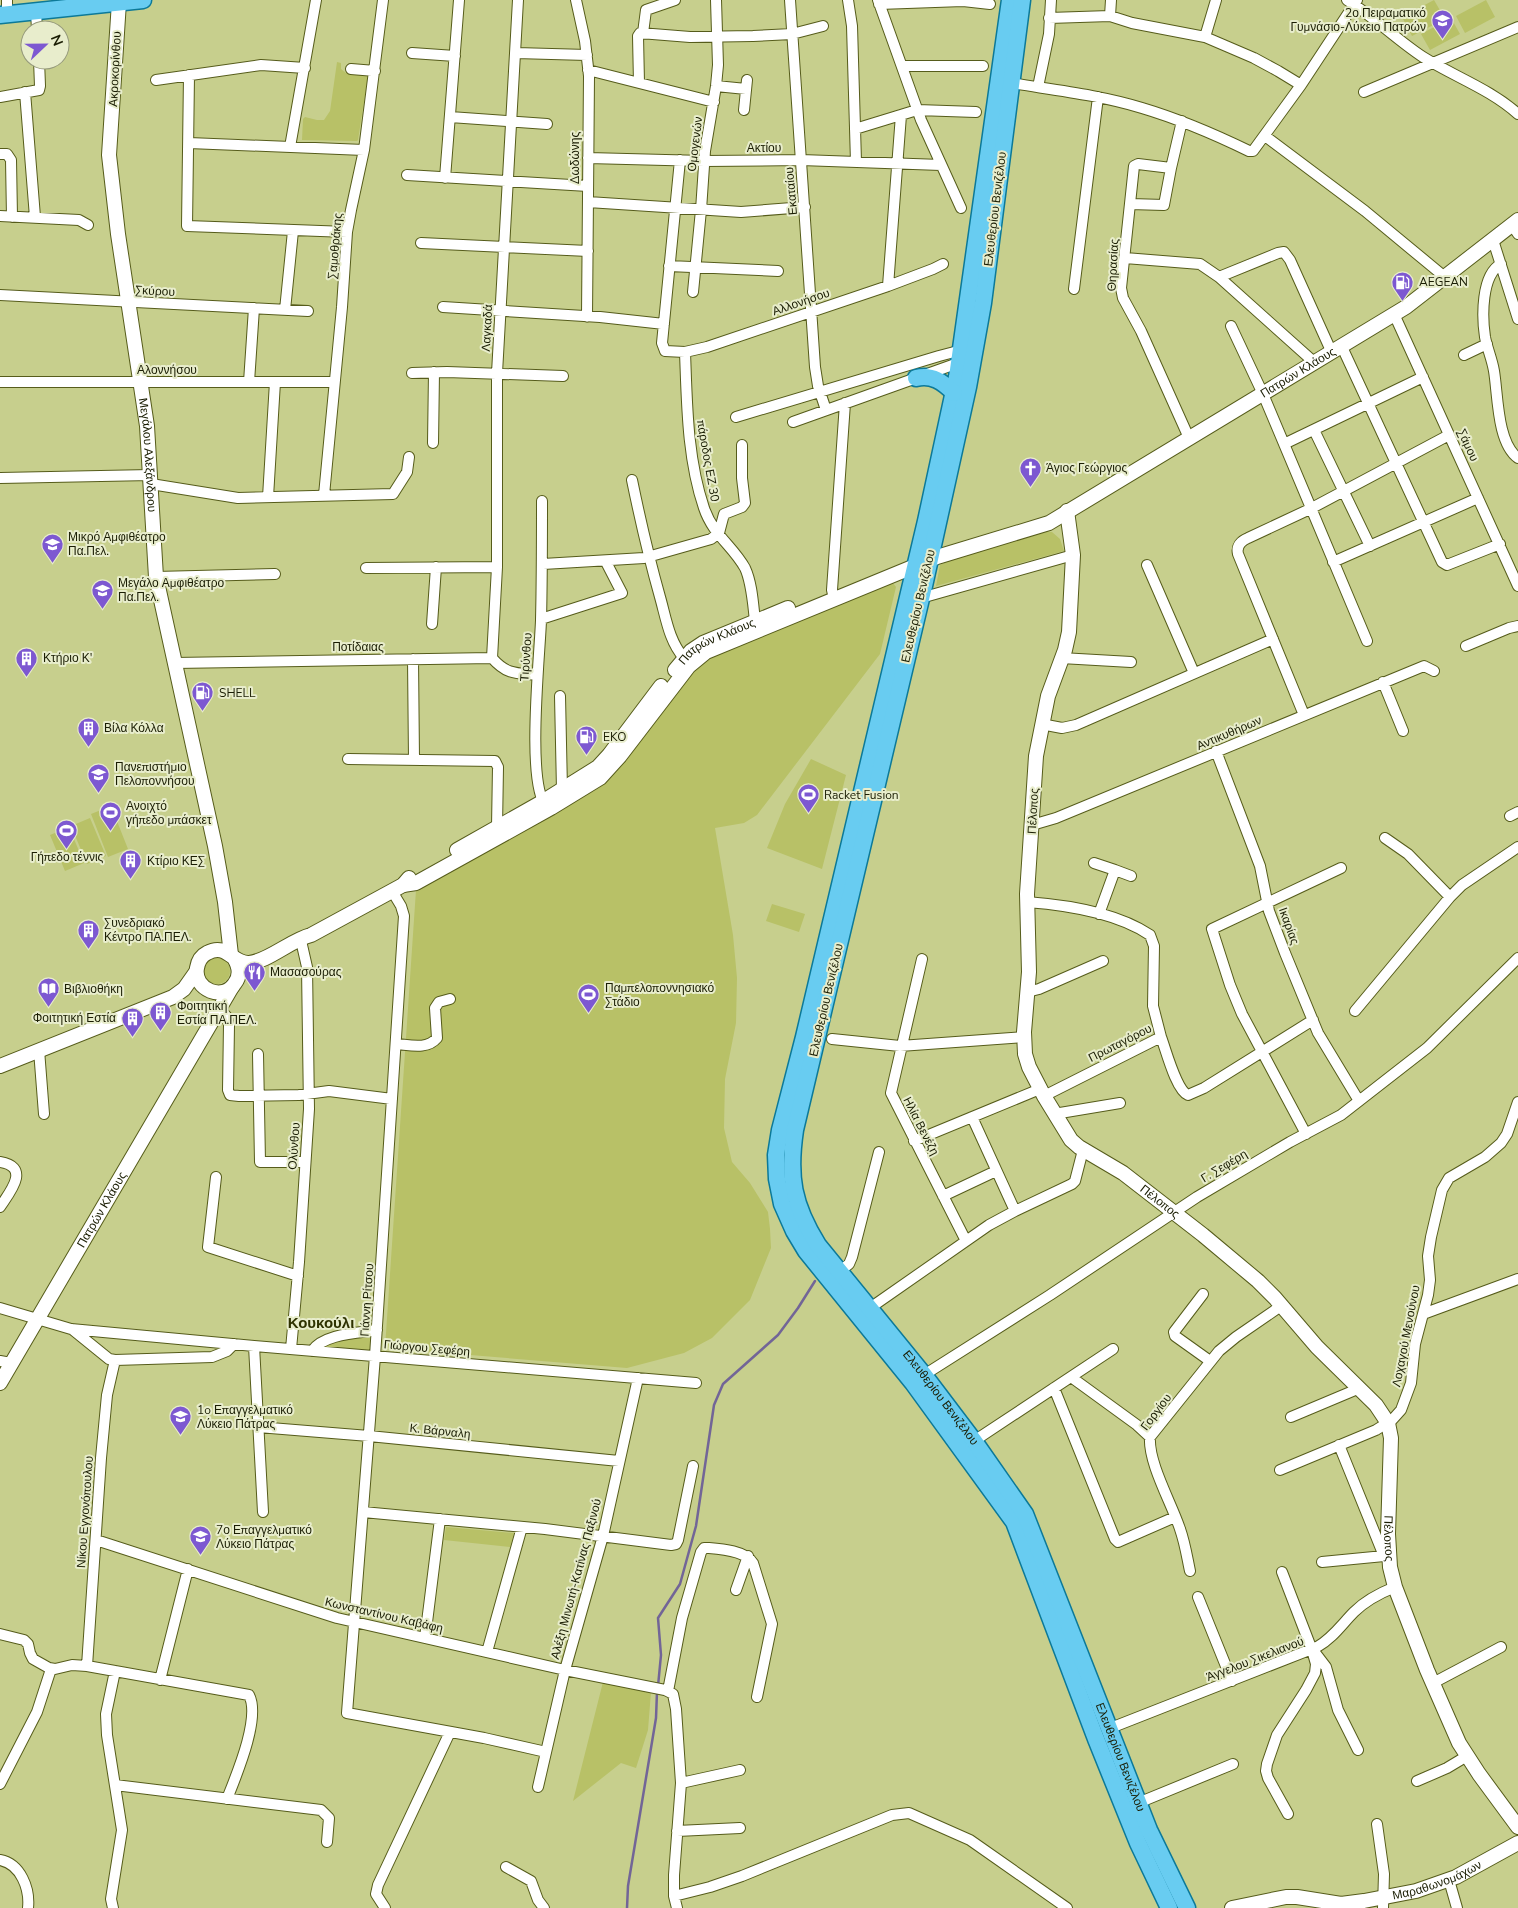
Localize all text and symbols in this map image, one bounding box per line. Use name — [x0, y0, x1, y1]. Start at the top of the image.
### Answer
place label: 2ο Πειραματικό Γυμνάσιο-Λύκειο Πατρών — [1290, 5, 1426, 35]
school or university icon: 2ο Πειραματικό Γυμνάσιο-Λύκειο Πατρών — [1430, 8, 1454, 39]
north arrow — [20, 20, 70, 70]
street label: Ακροκορίνθου — [105, 31, 125, 107]
text: N — [46, 32, 67, 49]
street label: Ομογενών — [684, 115, 706, 173]
street label: Δωδώνης — [567, 131, 583, 184]
street label: Ακτίου — [747, 140, 781, 156]
street label: Ελευθερίου Βενιζέλου — [980, 151, 1010, 267]
street label: Εκαταίου — [781, 166, 801, 216]
street label: Σαμοθράκης — [324, 212, 346, 280]
street label: Θηρασίας — [1104, 238, 1122, 292]
fuel station icon: AEGEAN — [1391, 270, 1415, 301]
place label: AEGEAN — [1419, 274, 1468, 290]
street label: Σκύρου — [135, 282, 175, 300]
street label: Αλλονήσου — [770, 285, 832, 319]
street label: Λαγκαδά — [478, 304, 496, 352]
street label: Πατρών Κλάους — [1257, 343, 1339, 401]
street label: Αλοννήσου — [137, 362, 197, 378]
street label: Μεγάλου Αλεξάνδρου — [135, 397, 160, 513]
street label: πάροδος ΕΖ 30 — [693, 419, 723, 503]
street label: Σάμου — [1454, 426, 1482, 464]
church icon: Άγιος Γεώργιος — [1018, 456, 1042, 487]
place label: Άγιος Γεώργιος — [1046, 460, 1127, 476]
place label: Μικρό Αμφιθέατρο Πα.Πελ. — [68, 529, 166, 559]
school or university icon: Μικρό Αμφιθέατρο Πα.Πελ. — [40, 532, 64, 563]
street label: Ελευθερίου Βενιζέλου — [897, 548, 939, 664]
place label: Μεγάλο Αμφιθέατρο Πα.Πελ. — [118, 575, 225, 605]
school or university icon: Μεγάλο Αμφιθέατρο Πα.Πελ. — [90, 578, 114, 609]
street label: Πατρών Κλάους — [675, 614, 758, 668]
street label: Τιρύνθου — [516, 632, 536, 682]
street label: Ποτίδαιας — [332, 639, 384, 655]
building icon: Κτήριο Κ' — [15, 646, 39, 677]
place label: Κτήριο Κ' — [43, 650, 92, 666]
fuel station icon: SHELL — [191, 681, 215, 712]
place label: SHELL — [219, 685, 256, 701]
street label: Αντικυθήρων — [1194, 712, 1264, 754]
building icon: Βίλα Κόλλα — [76, 716, 100, 747]
place label: Βίλα Κόλλα — [104, 720, 164, 736]
fuel station icon: EKO — [575, 725, 599, 756]
place label: EKO — [603, 729, 626, 745]
place label: Πανεπιστήμιο Πελοποννήσου — [115, 759, 195, 789]
school or university icon: Πανεπιστήμιο Πελοποννήσου — [87, 762, 111, 793]
sports icon: Racket Fusion — [796, 783, 820, 814]
place label: Racket Fusion — [824, 787, 899, 803]
street label: Πέλοπος — [1024, 787, 1042, 834]
place label: Ανοιχτό γήπεδο μπάσκετ — [126, 798, 212, 828]
sports icon: Ανοιχτό γήπεδο μπάσκετ — [98, 801, 122, 832]
sports icon: Γήπεδο τέννις — [55, 818, 79, 849]
place label: Γήπεδο τέννις — [31, 849, 104, 865]
building icon: Κτίριο ΚΕΣ — [119, 849, 143, 880]
place label: Κτίριο ΚΕΣ — [147, 853, 205, 869]
street label: Ικαρίας — [1275, 905, 1303, 947]
place label: Συνεδριακό Κέντρο ΠΑ.ΠΕΛ. — [104, 915, 192, 945]
building icon: Συνεδριακό Κέντρο ΠΑ.ΠΕΛ. — [76, 918, 100, 949]
street label: Ελευθερίου Βενιζέλου — [805, 942, 847, 1058]
restaurant icon: Μασασούρας — [242, 960, 266, 991]
place label: Μασασούρας — [270, 964, 342, 980]
library icon: Βιβλιοθήκη — [36, 977, 60, 1008]
place label: Παμπελοποννησιακό Στάδιο — [605, 980, 714, 1010]
place label: Βιβλιοθήκη — [64, 981, 123, 997]
sports icon: Παμπελοποννησιακό Στάδιο — [577, 983, 601, 1014]
place label: Φοιτητική Εστία ΠΑ.ΠΕΛ. — [177, 998, 257, 1028]
building icon: Φοιτητική Εστία ΠΑ.ΠΕΛ. — [149, 1001, 173, 1032]
building icon: Φοιτητική Εστία — [120, 1006, 144, 1037]
place label: Φοιτητική Εστία — [33, 1010, 116, 1026]
street label: Πρωταγόρου — [1086, 1020, 1154, 1066]
street label: Ηλία Βενέζη — [899, 1094, 943, 1158]
street label: Ολύνθου — [284, 1122, 304, 1170]
street label: Γ. Σεφέρη — [1198, 1146, 1250, 1186]
street label: Πατρών Κλάους — [73, 1168, 130, 1250]
street label: Πέλοπος — [1137, 1181, 1183, 1222]
street label: Γιάννη Ρίτσου — [356, 1263, 378, 1337]
street label: Λοχαγού Μενούνου — [1388, 1284, 1424, 1388]
district label: Κουκούλι — [288, 1313, 354, 1333]
street label: Γιώργου Σεφέρη — [383, 1336, 471, 1360]
street label: Ελευθερίου Βενιζέλου — [899, 1347, 982, 1448]
street label: Γοργίου — [1137, 1390, 1175, 1434]
place label: 1o Επαγγελματικό Λύκειο Πάτρας — [197, 1402, 293, 1432]
school or university icon: 1o Επαγγελματικό Λύκειο Πάτρας — [169, 1405, 193, 1436]
street label: Κ. Βάρναλη — [409, 1420, 471, 1442]
street label: Νίκου Εγγονόπουλου — [73, 1455, 97, 1569]
street label: Αλέξη Μινωτή-Κατίνας Παξινού — [547, 1497, 605, 1661]
street label: Πέλοπος — [1380, 1515, 1398, 1562]
place label: 7ο Επαγγελματικό Λύκειο Πάτρας — [216, 1522, 312, 1552]
school or university icon: 7ο Επαγγελματικό Λύκειο Πάτρας — [188, 1525, 212, 1556]
street label: Κωνσταντίνου Καβάφη — [323, 1594, 445, 1636]
street label: Άγγελου Σικελιανού — [1204, 1633, 1306, 1685]
street label: Ελευθερίου Βενιζέλου — [1092, 1700, 1149, 1814]
street label: Μαραθωνομάχων — [1391, 1856, 1484, 1903]

